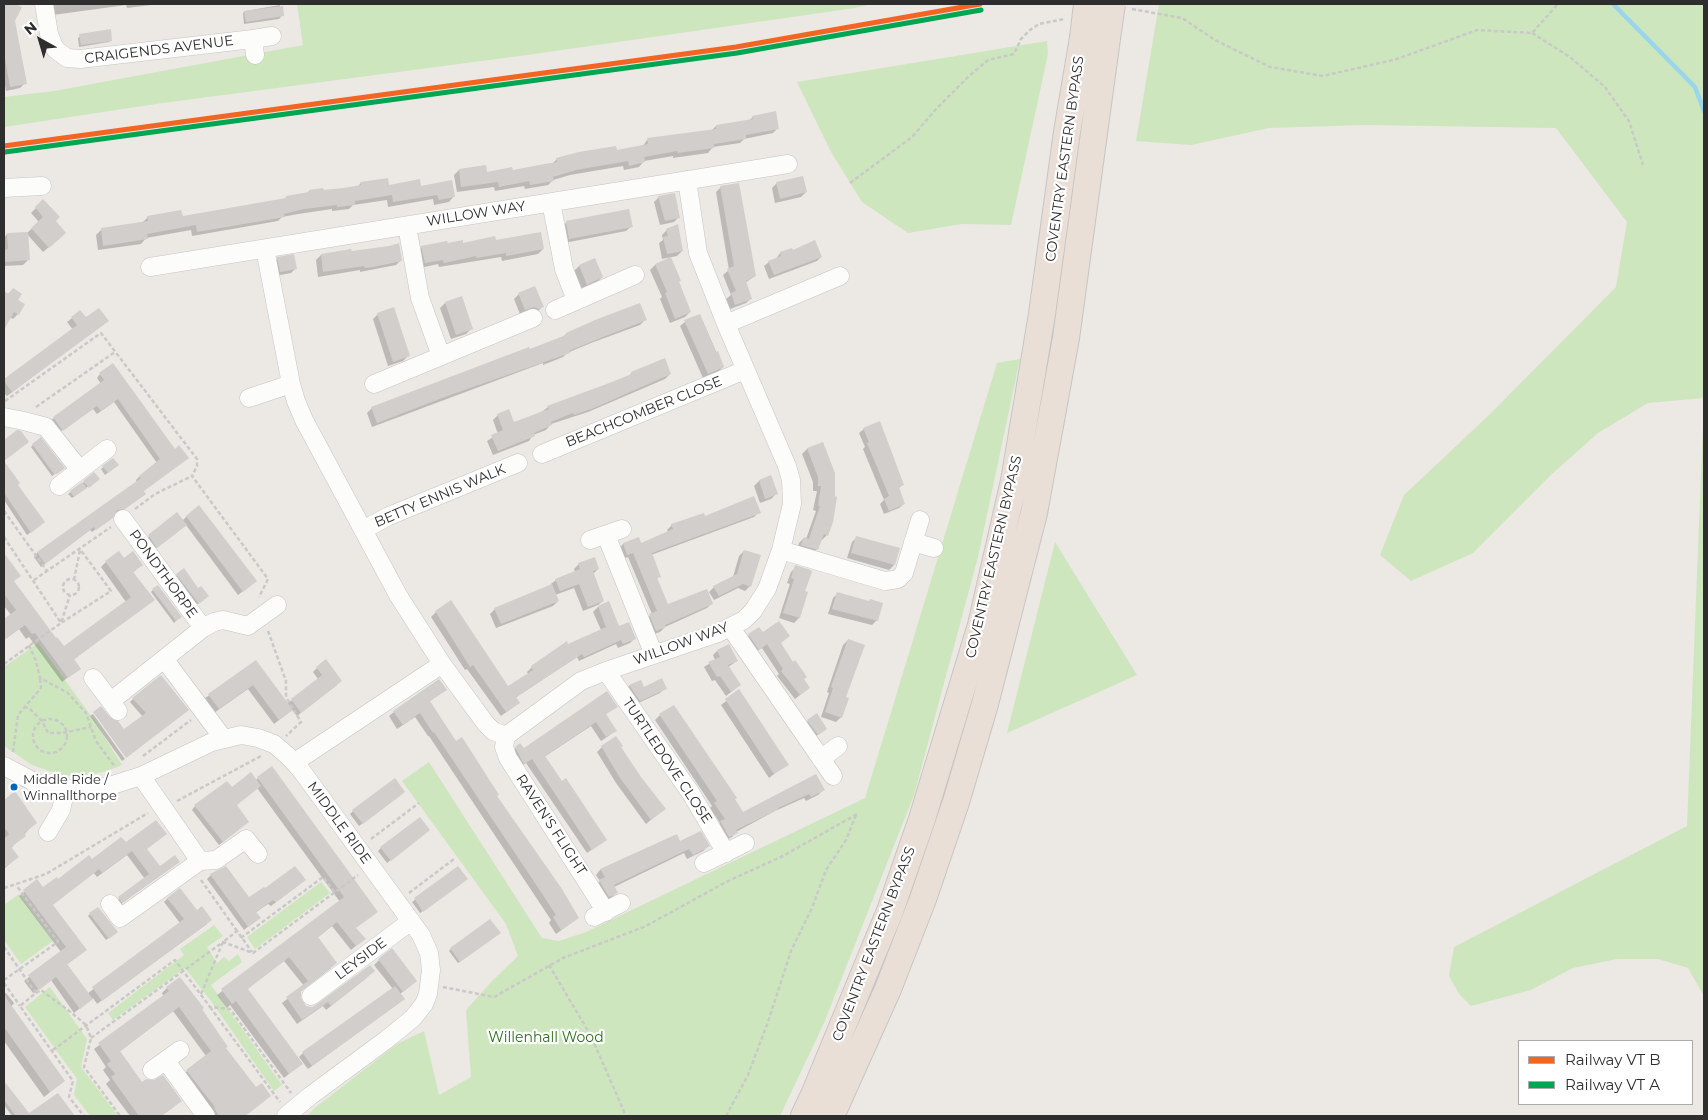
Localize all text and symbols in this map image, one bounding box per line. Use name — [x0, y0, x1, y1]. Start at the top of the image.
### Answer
north arrow — [15, 15, 65, 65]
text: N — [21, 18, 41, 39]
street label: CRAIGENDS AVENUE — [84, 33, 234, 67]
street label: COVENTRY EASTERN BYPASS — [1042, 55, 1088, 263]
street label: WILLOW WAY — [425, 198, 527, 230]
street label: BEACHCOMBER CLOSE — [563, 373, 725, 451]
street label: COVENTRY EASTERN BYPASS — [962, 454, 1026, 660]
street label: BETTY ENNIS WALK — [372, 461, 508, 531]
street label: PONDTHORPE — [125, 527, 201, 621]
street label: WILLOW WAY — [631, 619, 731, 669]
street label: TURTLEDOVE CLOSE — [619, 695, 715, 827]
place label: Middle Ride / Winnallthorpe — [23, 772, 117, 803]
street label: RAVEN'S FLIGHT — [512, 772, 590, 878]
street label: MIDDLE RIDE — [304, 779, 374, 867]
marker: Middle Ride / Winnallthorpe — [9, 782, 19, 792]
street label: COVENTRY EASTERN BYPASS — [829, 844, 919, 1044]
street label: LEYSIDE — [332, 934, 390, 984]
park label: Willenhall Wood — [488, 1030, 604, 1046]
legend — [1518, 1040, 1693, 1105]
text: Railway VT B — [1565, 1050, 1660, 1069]
text: Railway VT A — [1565, 1075, 1660, 1094]

